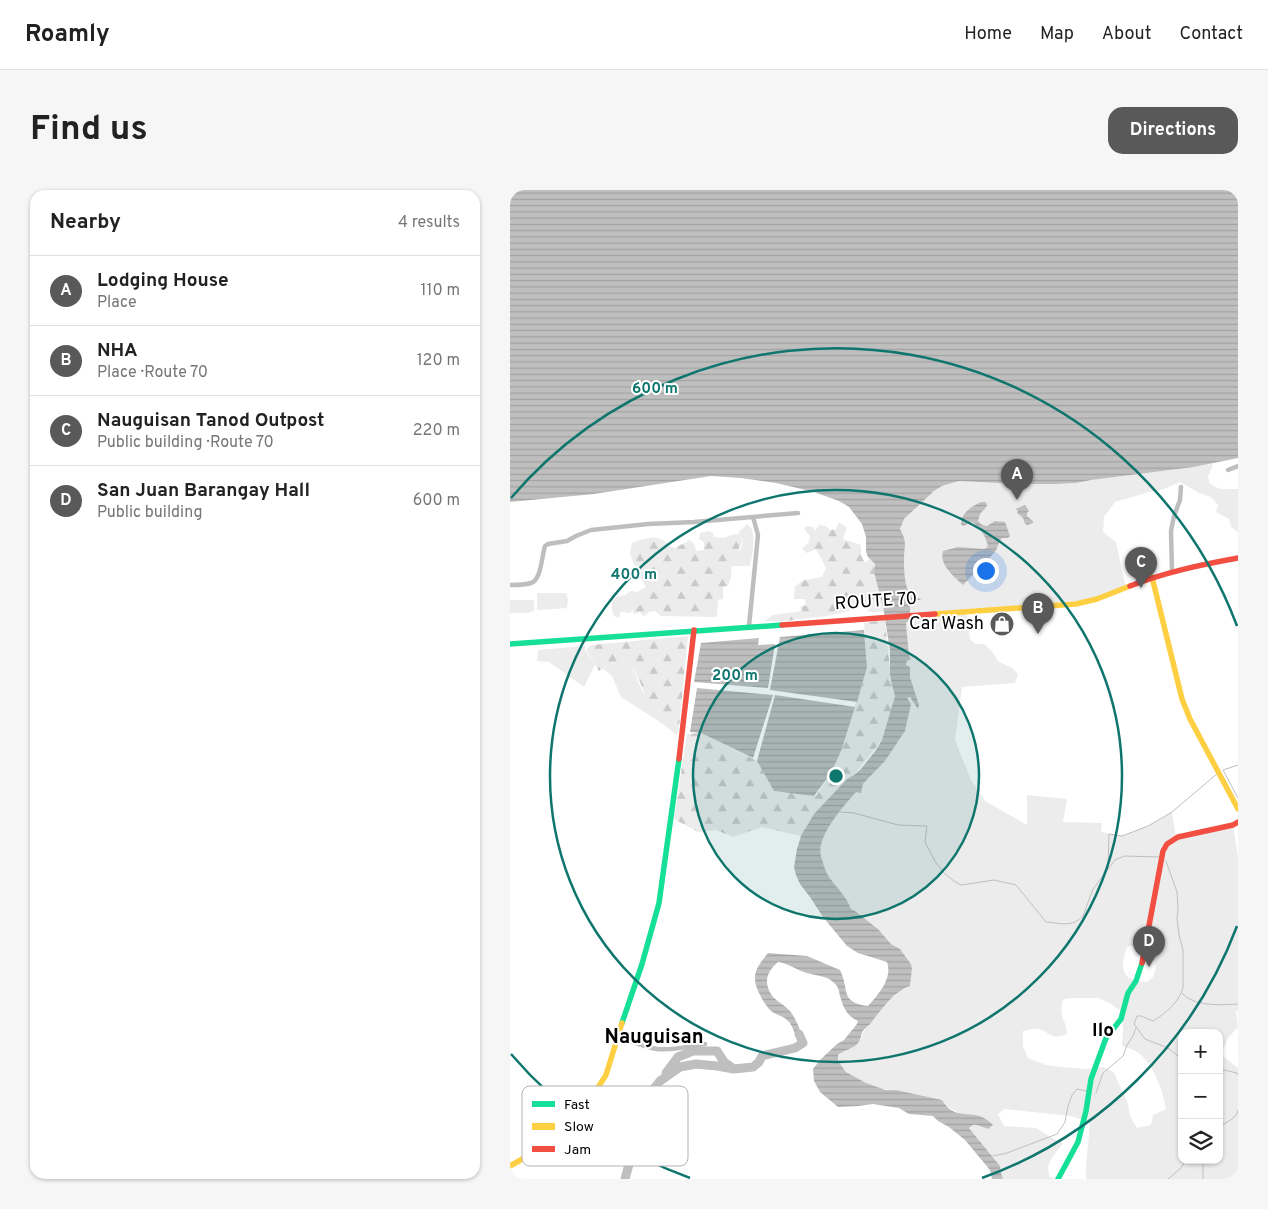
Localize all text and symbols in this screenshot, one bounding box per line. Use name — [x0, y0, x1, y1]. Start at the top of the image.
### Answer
text: Roamly — [25, 20, 110, 50]
text: Home — [964, 23, 1012, 46]
text: Map — [1040, 23, 1074, 46]
text: About — [1102, 23, 1151, 46]
text: Contact — [1179, 23, 1243, 46]
button: Directions — [1108, 107, 1238, 154]
text: Find us — [30, 108, 148, 152]
text: Nearby — [50, 209, 121, 236]
text: 4 results — [398, 213, 460, 233]
text: Lodging House — [97, 269, 228, 293]
text: A — [60, 281, 72, 301]
text: 110 m — [420, 281, 460, 301]
text: Place — [97, 293, 137, 313]
text: NHA — [97, 339, 138, 363]
text: B — [60, 351, 72, 371]
text: 120 m — [417, 351, 460, 371]
text: Place · Route 70 — [97, 363, 208, 383]
text: 600 m — [632, 380, 678, 399]
text: Nauguisan Tanod Outpost — [97, 409, 325, 433]
text: C — [61, 421, 71, 441]
text: 220 m — [413, 421, 460, 441]
text: Public building · Route 70 — [97, 433, 274, 453]
pin: A — [1001, 459, 1033, 500]
text: San Juan Barangay Hall — [97, 479, 310, 503]
text: D — [60, 491, 72, 511]
text: 600 m — [413, 491, 460, 511]
text: Public building — [97, 503, 202, 523]
pin: C — [1125, 547, 1157, 588]
your location — [973, 558, 999, 584]
text: 400 m — [611, 566, 657, 585]
street label: ROUTE 70 — [834, 588, 918, 616]
pin: B — [1022, 593, 1054, 634]
shop icon: Car Wash — [989, 611, 1015, 637]
place label: Car Wash — [909, 613, 984, 636]
text: 200 m — [712, 667, 758, 686]
centre of rings — [827, 767, 845, 785]
pin: D — [1133, 926, 1165, 967]
district label: Ilo — [1092, 1019, 1114, 1043]
district label: Nauguisan — [605, 1025, 704, 1051]
map controls — [1178, 1029, 1223, 1164]
button: + — [1178, 1029, 1223, 1074]
button: − — [1178, 1074, 1223, 1119]
legend — [522, 1086, 688, 1166]
text: Fast — [564, 1097, 590, 1114]
text: Slow — [564, 1119, 594, 1136]
button: layers — [1178, 1119, 1223, 1164]
text: Jam — [564, 1142, 591, 1159]

